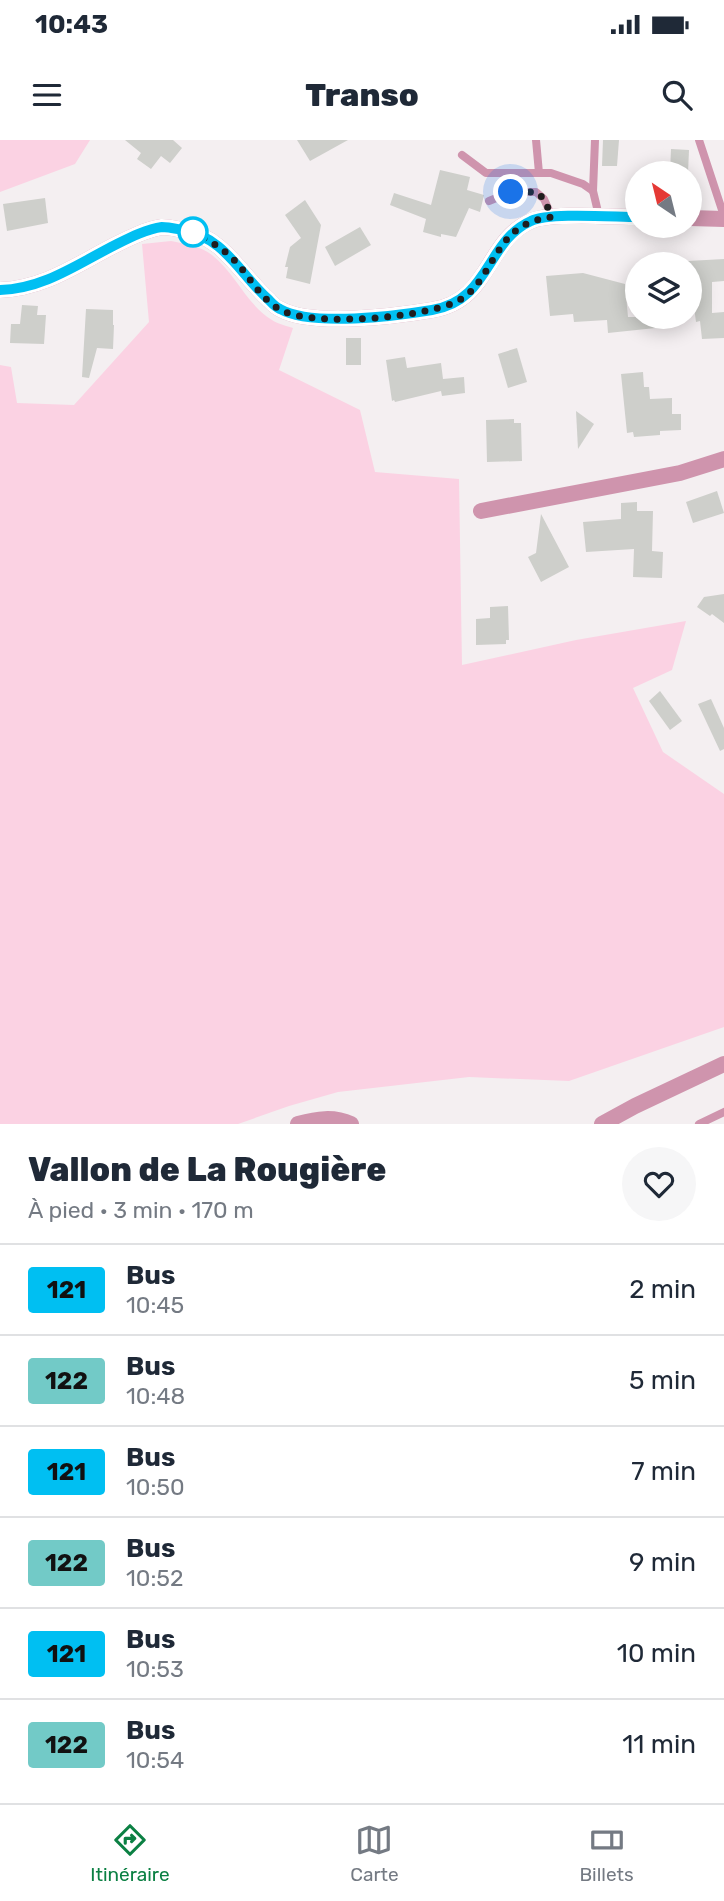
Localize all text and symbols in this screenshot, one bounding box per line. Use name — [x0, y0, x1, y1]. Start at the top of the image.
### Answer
text: 10:43 — [35, 9, 108, 40]
icon: menu — [28, 76, 66, 114]
text: Transo — [305, 76, 419, 114]
icon: search — [658, 76, 696, 114]
north arrow — [625, 161, 702, 238]
map controls — [625, 161, 702, 329]
your location — [493, 174, 528, 209]
unlabelled marker — [178, 217, 208, 247]
button: layers — [625, 252, 702, 329]
button: heart — [622, 1147, 696, 1221]
text: Vallon de La Rougière — [28, 1150, 386, 1189]
text: À pied · 3 min · 170 m — [28, 1196, 254, 1224]
text: Bus — [126, 1260, 175, 1291]
text: 2 min — [629, 1274, 696, 1305]
text: 121 — [47, 1276, 86, 1304]
text: 10:45 — [126, 1291, 184, 1319]
text: Bus — [126, 1351, 175, 1382]
text: 5 min — [629, 1365, 696, 1396]
text: 122 — [45, 1367, 88, 1395]
text: 10:48 — [126, 1382, 185, 1410]
text: Bus — [126, 1442, 175, 1473]
text: 7 min — [631, 1456, 696, 1487]
text: 121 — [47, 1458, 86, 1486]
text: 10:50 — [126, 1473, 185, 1501]
text: Bus — [126, 1533, 175, 1564]
text: 9 min — [629, 1547, 696, 1578]
text: 122 — [45, 1549, 88, 1577]
text: 10:52 — [126, 1564, 184, 1592]
text: Bus — [126, 1624, 175, 1655]
text: 10 min — [617, 1638, 696, 1669]
text: 121 — [47, 1640, 86, 1668]
text: 10:53 — [126, 1655, 184, 1683]
text: Bus — [126, 1715, 175, 1746]
text: 11 min — [622, 1729, 696, 1760]
text: 122 — [45, 1731, 88, 1759]
text: 10:54 — [126, 1746, 184, 1774]
tab: Itinéraire — [90, 1821, 170, 1886]
tab: Carte — [350, 1821, 399, 1886]
tab: Billets — [579, 1821, 634, 1886]

